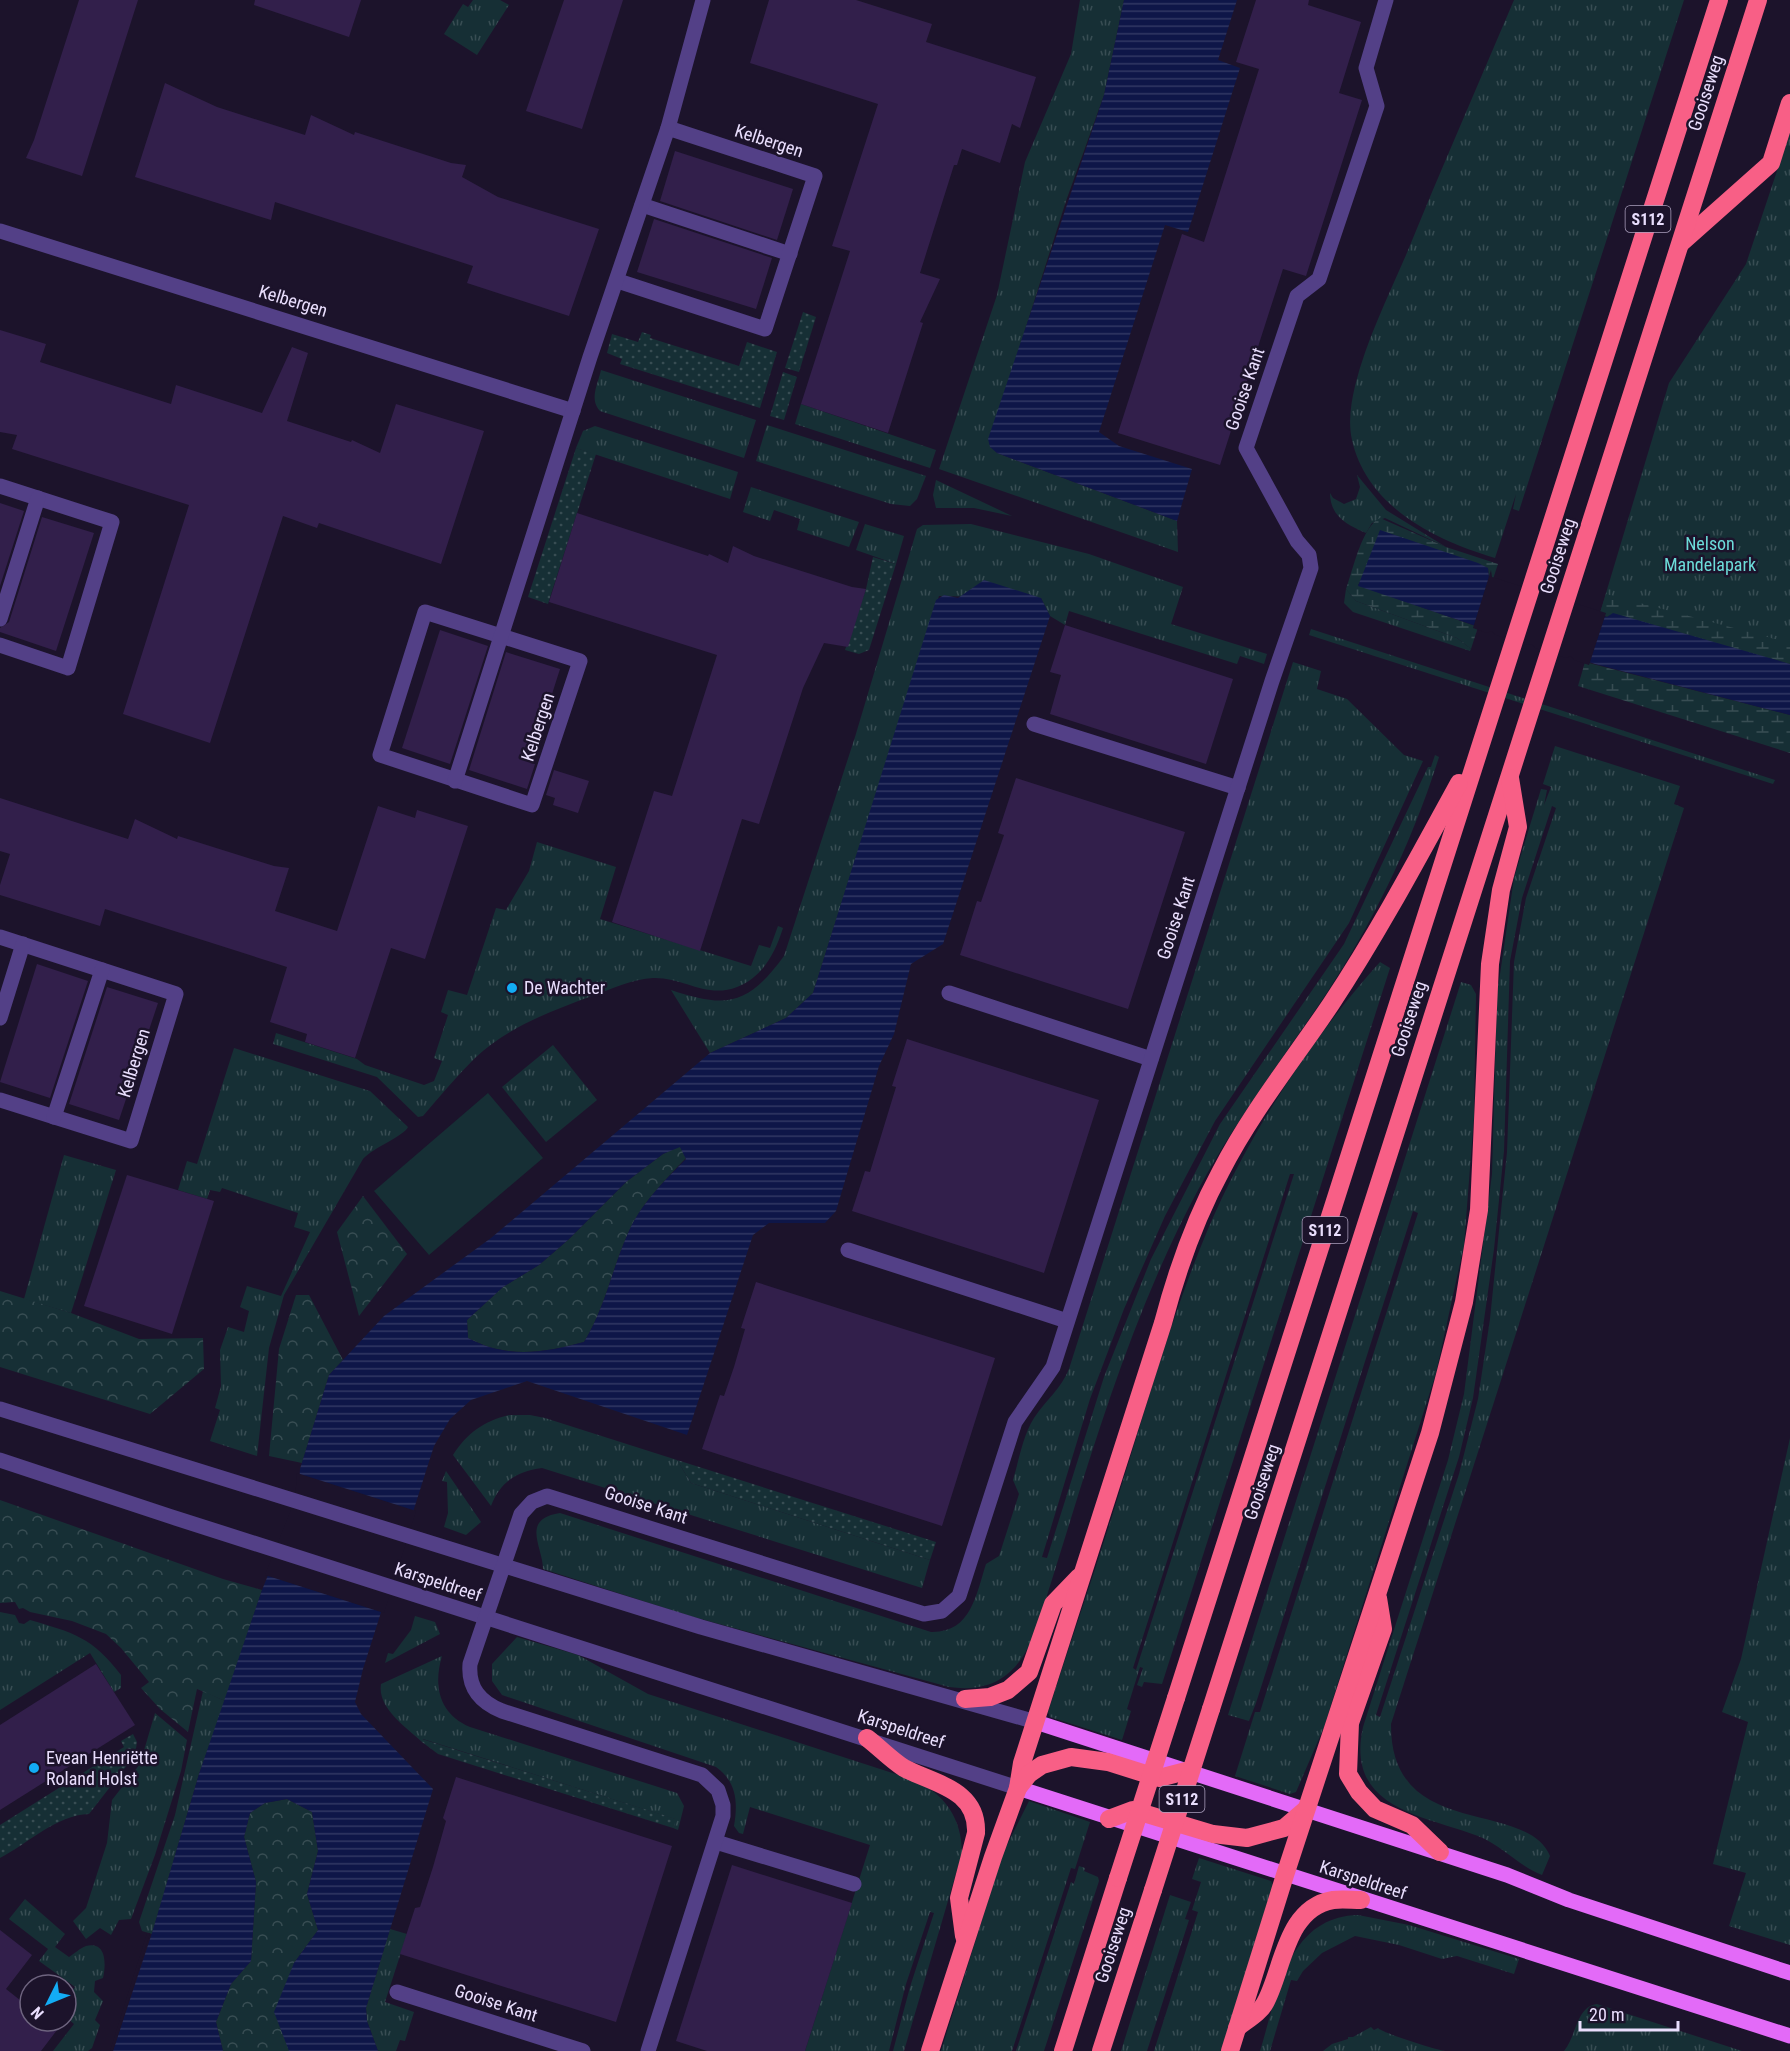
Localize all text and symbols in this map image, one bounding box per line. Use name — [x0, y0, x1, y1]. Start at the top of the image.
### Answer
street label: Gooiseweg — [1683, 52, 1728, 133]
street label: Kelbergen — [732, 120, 806, 161]
road number: S112 — [1626, 206, 1670, 232]
street label: Kelbergen — [256, 280, 330, 321]
street label: Gooise Kant — [1221, 345, 1268, 433]
street label: Gooiseweg — [1535, 515, 1580, 596]
park label: Nelson Mandelapark — [1664, 533, 1756, 575]
street label: Kelbergen — [517, 690, 558, 764]
street label: Gooise Kant — [1152, 874, 1199, 962]
place label: De Wachter — [524, 977, 606, 998]
street label: Gooiseweg — [1386, 978, 1431, 1059]
marker: De Wachter — [505, 981, 519, 995]
street label: Kelbergen — [113, 1026, 154, 1100]
road number: S112 — [1302, 1217, 1348, 1243]
street label: Gooiseweg — [1239, 1441, 1284, 1522]
street label: Gooise Kant — [602, 1481, 690, 1528]
street label: Karspeldreef — [392, 1558, 485, 1606]
street label: Karspeldreef — [855, 1705, 948, 1753]
place label: Evean Henriëtte Roland Holst — [46, 1747, 158, 1789]
marker: Evean Henriëtte Roland Holst — [27, 1761, 41, 1775]
road number: S112 — [1160, 1786, 1204, 1812]
street label: Karspeldreef — [1317, 1856, 1410, 1904]
street label: Gooiseweg — [1090, 1904, 1135, 1985]
north arrow — [18, 1973, 78, 2033]
street label: Gooise Kant — [452, 1979, 540, 2026]
scale bar — [1580, 1994, 1678, 2032]
text: N — [27, 2003, 48, 2023]
text: 20 m — [1589, 2004, 1624, 2025]

